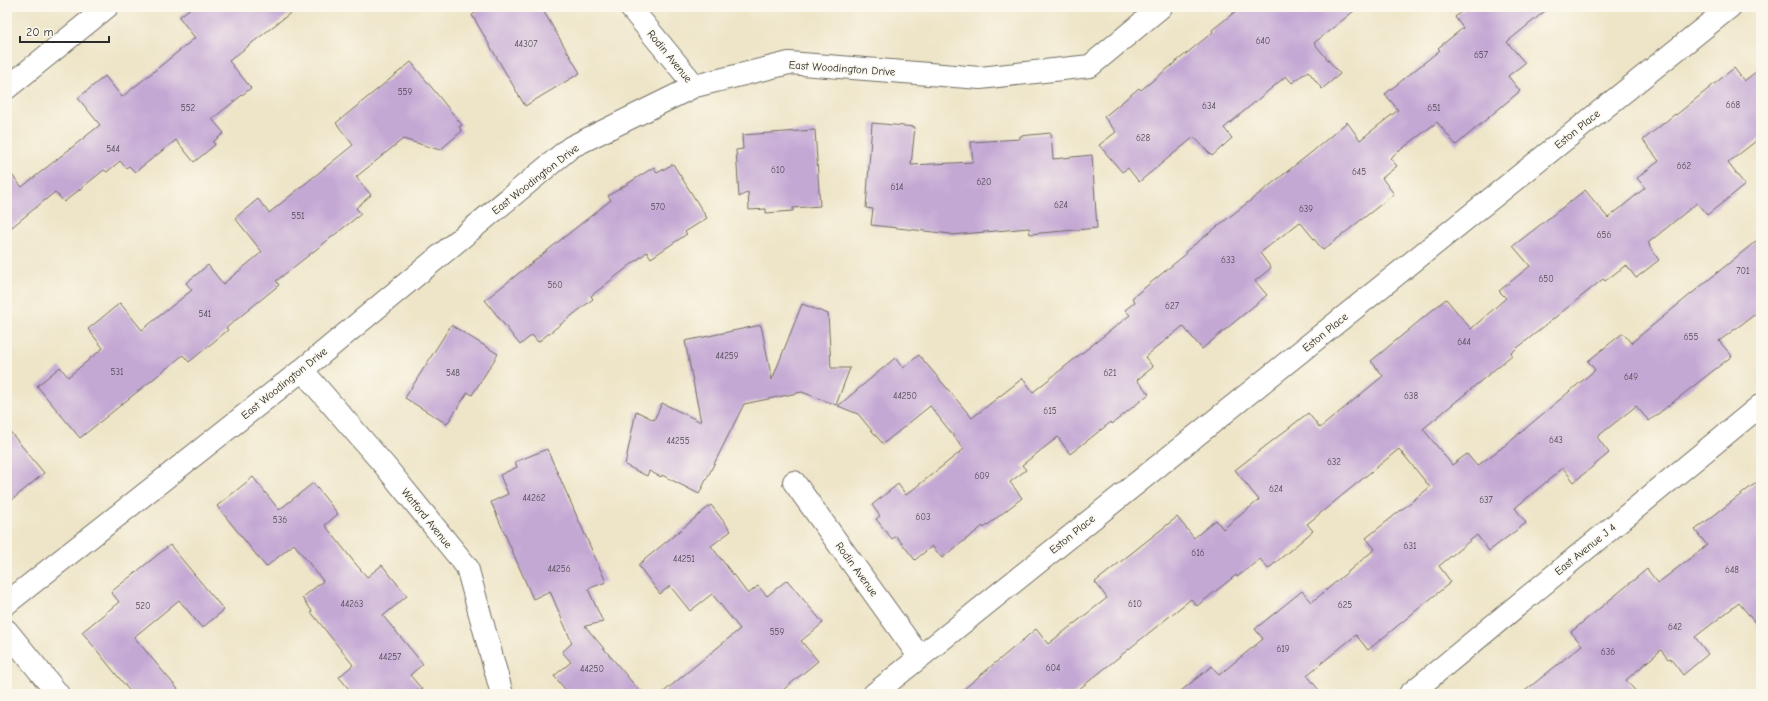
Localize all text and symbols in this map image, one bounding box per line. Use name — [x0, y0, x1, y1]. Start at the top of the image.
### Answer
scale bar — [20, 18, 109, 44]
text: 20 m — [26, 25, 54, 39]
street label: Rodin Avenue — [644, 27, 695, 86]
house number: 640 — [1256, 36, 1270, 46]
house number: 44307 — [514, 39, 538, 49]
house number: 657 — [1474, 50, 1489, 60]
street label: East Woodington Drive — [788, 58, 896, 79]
house number: 559 — [398, 87, 412, 97]
house number: 668 — [1726, 100, 1741, 110]
house number: 634 — [1202, 101, 1216, 111]
house number: 552 — [181, 103, 196, 113]
house number: 651 — [1427, 103, 1441, 113]
street label: Eston Place — [1552, 107, 1603, 152]
house number: 628 — [1136, 133, 1150, 143]
street label: East Woodington Drive — [489, 141, 582, 217]
house number: 544 — [106, 144, 120, 154]
house number: 662 — [1677, 161, 1692, 171]
house number: 610 — [771, 165, 785, 175]
house number: 645 — [1352, 167, 1366, 177]
house number: 620 — [976, 177, 992, 187]
house number: 614 — [891, 182, 903, 192]
house number: 624 — [1054, 200, 1068, 210]
house number: 570 — [651, 202, 665, 212]
house number: 639 — [1299, 204, 1313, 214]
house number: 551 — [291, 211, 305, 221]
house number: 656 — [1597, 230, 1611, 240]
house number: 633 — [1221, 255, 1235, 265]
house number: 701 — [1736, 266, 1750, 276]
house number: 650 — [1538, 274, 1554, 284]
house number: 560 — [547, 280, 563, 290]
house number: 627 — [1165, 301, 1180, 311]
house number: 541 — [199, 309, 212, 319]
street label: Eston Place — [1300, 310, 1351, 355]
house number: 655 — [1684, 332, 1698, 342]
house number: 644 — [1457, 337, 1471, 347]
street label: East Woodington Drive — [239, 344, 330, 422]
house number: 44259 — [715, 351, 739, 361]
house number: 531 — [111, 367, 124, 377]
house number: 548 — [446, 368, 460, 378]
house number: 621 — [1103, 368, 1117, 378]
house number: 649 — [1624, 372, 1638, 382]
house number: 44250 — [893, 391, 917, 401]
house number: 638 — [1404, 391, 1418, 401]
house number: 615 — [1043, 406, 1057, 416]
house number: 643 — [1549, 435, 1563, 445]
house number: 44255 — [666, 436, 690, 446]
house number: 632 — [1327, 457, 1341, 467]
house number: 609 — [974, 471, 990, 481]
house number: 624 — [1269, 484, 1283, 494]
street label: Watford Avenue — [398, 486, 455, 551]
house number: 44262 — [522, 493, 546, 503]
house number: 637 — [1479, 495, 1494, 505]
house number: 603 — [916, 512, 930, 522]
street label: Eston Place — [1047, 512, 1098, 557]
house number: 536 — [273, 515, 287, 525]
street label: East Avenue J 4 — [1552, 521, 1619, 578]
street label: Rodin Avenue — [833, 540, 881, 599]
house number: 631 — [1404, 541, 1417, 551]
house number: 616 — [1191, 548, 1205, 558]
house number: 44251 — [673, 554, 695, 564]
house number: 44256 — [547, 564, 571, 574]
house number: 648 — [1725, 565, 1739, 575]
house number: 44263 — [341, 599, 363, 609]
house number: 610 — [1128, 599, 1142, 609]
house number: 625 — [1338, 600, 1352, 610]
house number: 520 — [135, 601, 151, 611]
house number: 642 — [1668, 622, 1682, 632]
house number: 559 — [770, 627, 784, 637]
house number: 619 — [1276, 644, 1290, 654]
house number: 636 — [1601, 647, 1615, 657]
house number: 44257 — [379, 652, 402, 662]
house number: 604 — [1046, 663, 1060, 673]
house number: 44250 — [580, 664, 604, 674]

